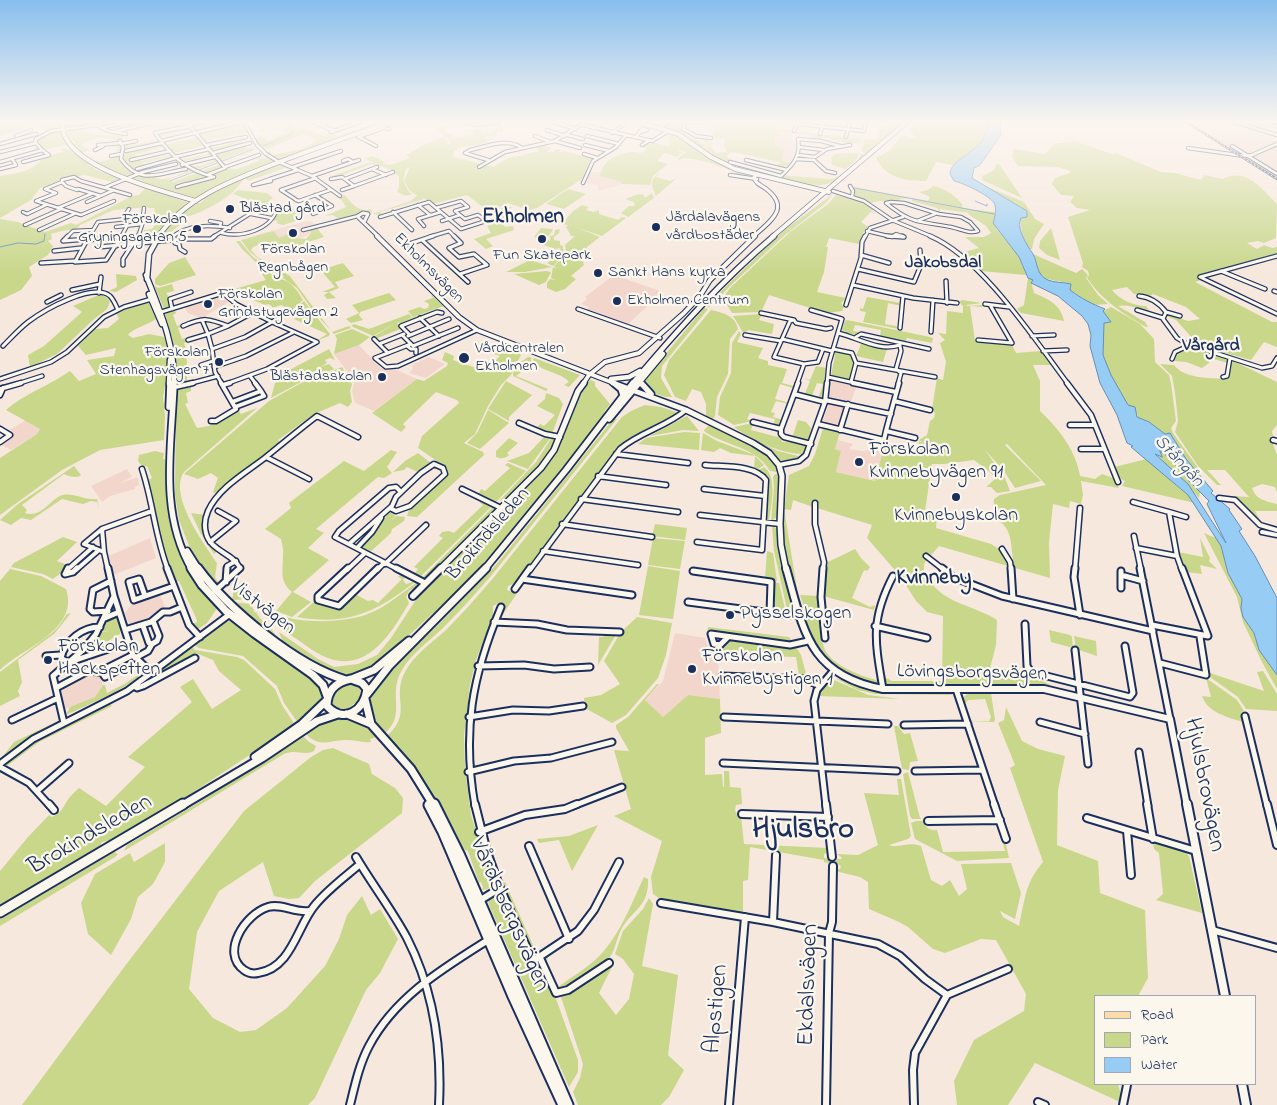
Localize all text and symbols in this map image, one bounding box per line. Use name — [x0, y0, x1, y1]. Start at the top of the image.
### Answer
place label: Blästad gård — [240, 199, 326, 219]
marker: Blästad gård — [224, 203, 236, 215]
district label: Ekholmen — [482, 206, 564, 232]
place label: Järdalavägens vårdbostäder — [666, 208, 760, 246]
place label: Förskolan Gryningsgatan 5 — [78, 210, 187, 248]
marker: Järdalavägens vårdbostäder — [650, 221, 662, 233]
marker: Förskolan Gryningsgatan 5 — [191, 223, 203, 235]
marker: Förskolan Regnbågen — [287, 227, 299, 239]
street label: Ekholmsvägen — [389, 230, 467, 308]
marker: Fun Skatepark — [536, 233, 548, 245]
place label: Förskolan Regnbågen — [258, 240, 328, 278]
place label: Fun Skatepark — [493, 246, 591, 266]
district label: Jakobsdal — [905, 253, 981, 275]
place label: Sankt Hans kyrka — [608, 263, 726, 283]
marker: Sankt Hans kyrka — [592, 267, 604, 279]
place label: Förskolan Grindstugevägen 2 — [218, 285, 338, 323]
place label: Ekholmen Centrum — [627, 291, 749, 311]
marker: Ekholmen Centrum — [611, 295, 623, 307]
marker: Förskolan Grindstugevägen 2 — [202, 298, 214, 310]
district label: Vårgård — [1182, 336, 1240, 358]
place label: Vårdcentralen Ekholmen — [475, 339, 564, 377]
place label: Förskolan Stenhagsvägen 7 — [100, 343, 209, 381]
marker: Vårdcentralen Ekholmen — [457, 351, 471, 365]
marker: Förskolan Stenhagsvägen 7 — [213, 356, 225, 368]
place label: Blästadsskolan — [270, 367, 372, 387]
marker: Blästadsskolan — [376, 371, 388, 383]
water label: Stångån — [1149, 432, 1207, 492]
place label: Förskolan Kvinnebyvägen 91 — [869, 439, 1003, 486]
marker: Förskolan Kvinnebyvägen 91 — [853, 456, 865, 468]
street label: Brokindsleden — [442, 484, 536, 586]
marker: Kvinnebyskolan — [950, 491, 962, 503]
place label: Kvinnebyskolan — [894, 505, 1018, 529]
district label: Kvinneby — [897, 567, 971, 593]
street label: Vistvägen — [224, 575, 300, 641]
place label: Pysselskogen — [740, 603, 851, 627]
marker: Pysselskogen — [724, 609, 736, 621]
place label: Förskolan Hackspetten — [58, 636, 160, 683]
place label: Förskolan Kvinnebystigen 1 — [702, 646, 833, 693]
marker: Förskolan Hackspetten — [42, 654, 54, 666]
street label: Lövingsborgsvägen — [897, 661, 1047, 687]
marker: Förskolan Kvinnebystigen 1 — [686, 663, 698, 675]
street label: Hjulsbrovägen — [1176, 715, 1230, 855]
street label: Brokindsleden — [24, 789, 158, 883]
district label: Hjulsbro — [752, 814, 854, 850]
street label: Vårdsbergsvägen — [461, 833, 555, 997]
street label: Ekdalsvägen — [793, 923, 827, 1047]
street label: Alpstigen — [700, 963, 736, 1055]
legend — [1094, 995, 1257, 1085]
text: Road — [1141, 1004, 1174, 1026]
text: Park — [1141, 1029, 1168, 1051]
text: Water — [1141, 1054, 1177, 1076]

